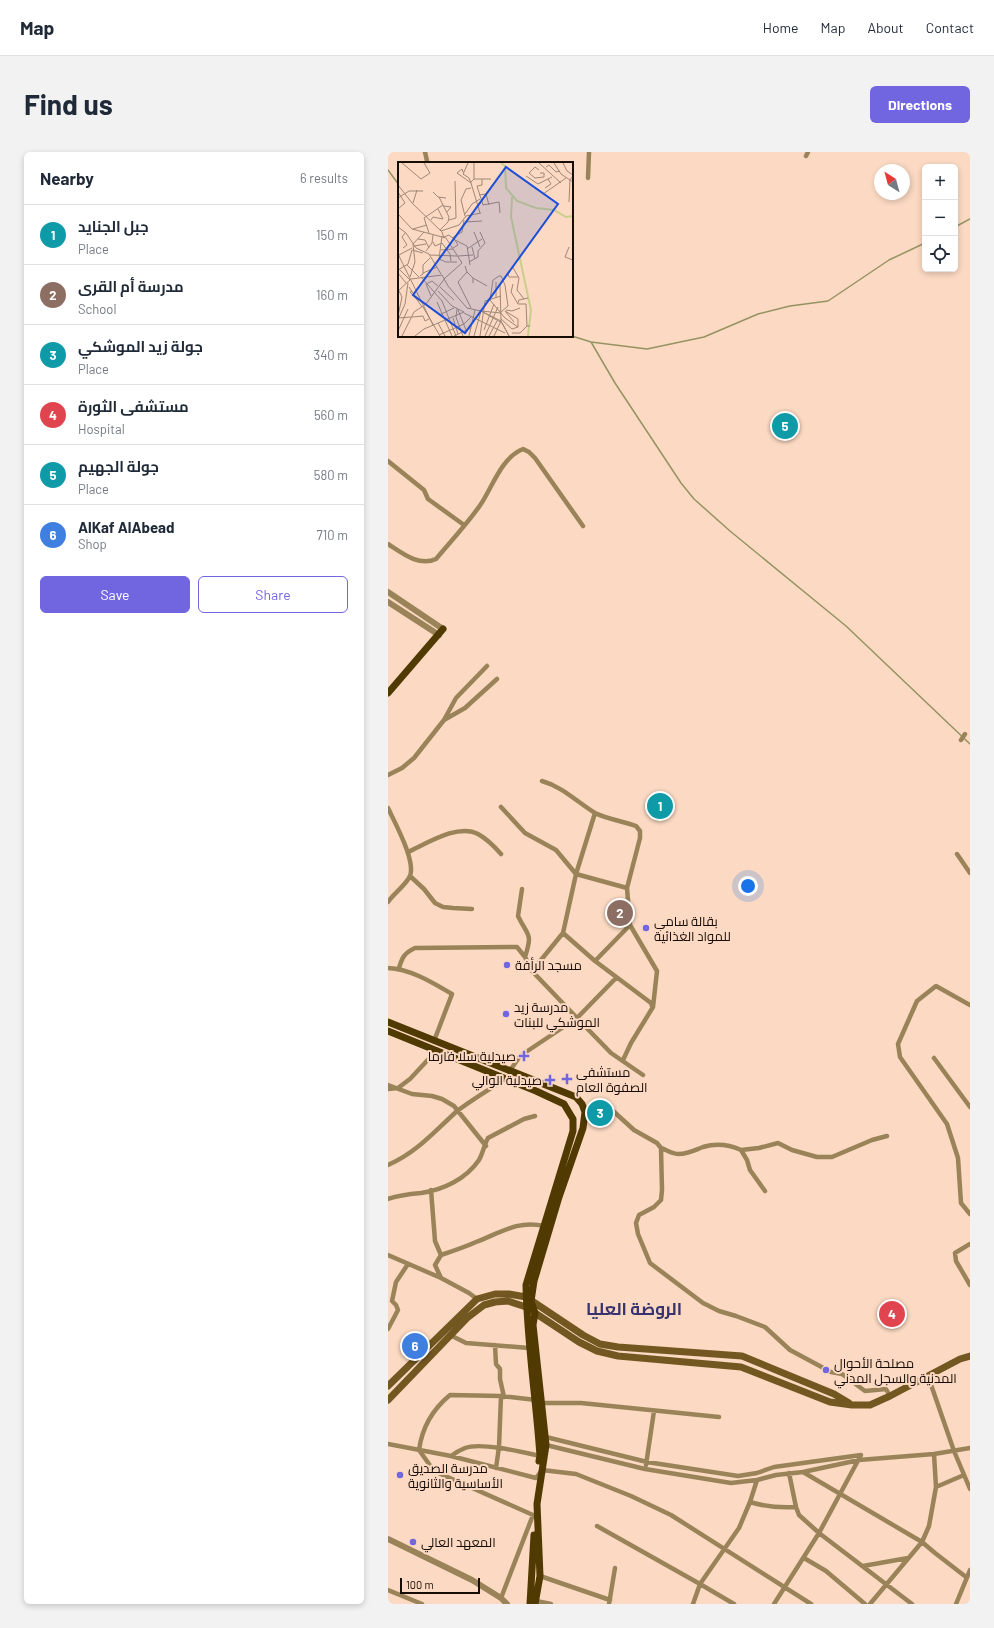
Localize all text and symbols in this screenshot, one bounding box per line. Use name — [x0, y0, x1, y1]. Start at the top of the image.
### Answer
text: Map — [20, 16, 54, 39]
text: Home — [763, 19, 799, 36]
text: Map — [821, 19, 845, 36]
text: About — [867, 19, 904, 36]
text: Contact — [926, 19, 974, 36]
button: Directions — [870, 86, 970, 123]
text: Find us — [24, 87, 113, 121]
inset map — [398, 162, 573, 337]
north arrow — [874, 164, 910, 200]
map controls — [922, 164, 958, 272]
button: + — [922, 164, 958, 200]
text: Nearby — [40, 168, 94, 188]
text: 6 results — [300, 170, 348, 186]
button: − — [922, 200, 958, 236]
text: جبل الجنايد — [78, 217, 149, 235]
text: 1 — [51, 227, 55, 243]
text: 150 m — [316, 227, 348, 243]
button: locate — [922, 236, 958, 272]
text: Place — [78, 241, 109, 257]
text: مدرسة أم القرى — [78, 277, 184, 295]
text: 2 — [49, 287, 57, 303]
text: 160 m — [316, 287, 348, 303]
text: School — [78, 301, 116, 317]
text: جولة زيد الموشكي — [78, 337, 203, 355]
text: 3 — [49, 347, 57, 363]
text: 340 m — [313, 347, 348, 363]
text: Place — [78, 361, 109, 377]
text: مستشفى الثورة — [78, 397, 189, 415]
text: 4 — [49, 407, 57, 423]
text: 560 m — [314, 407, 348, 423]
pin: 5 — [772, 411, 798, 441]
text: Hospital — [78, 421, 125, 437]
text: جولة الجهيم — [78, 457, 159, 475]
text: 5 — [49, 467, 57, 483]
text: 580 m — [314, 467, 348, 483]
text: Place — [78, 481, 109, 497]
text: AlKaf AlAbead — [78, 518, 174, 536]
text: 6 — [50, 527, 56, 543]
text: 710 m — [317, 527, 348, 543]
text: Shop — [78, 536, 107, 552]
button: Save — [40, 576, 190, 613]
button: Share — [198, 576, 348, 613]
pin: 1 — [647, 791, 673, 821]
your location — [738, 876, 758, 896]
pin: 2 — [607, 898, 633, 928]
place label: بقالة سامي للمواد الغذائية — [654, 913, 731, 944]
marker: بقالة سامي للمواد الغذائية — [641, 923, 651, 933]
place label: مسجد الرأفة — [515, 957, 582, 973]
marker: مسجد الرأفة — [502, 960, 512, 970]
place label: مدرسة زيد الموشكي للبنات — [514, 999, 600, 1033]
marker: مدرسة زيد الموشكي للبنات — [501, 1009, 511, 1019]
place label: صيدلية سلا فارما — [428, 1048, 516, 1064]
marker: صيدلية سلا فارما — [519, 1051, 529, 1061]
place label: مستشفى الصفوة العام — [576, 1064, 648, 1097]
place label: صيدلية الوالي — [472, 1072, 542, 1091]
marker: مستشفى الصفوة العام — [561, 1073, 573, 1085]
marker: صيدلية الوالي — [545, 1075, 555, 1085]
pin: 3 — [587, 1098, 613, 1128]
district label: الروضة العليا — [586, 1298, 682, 1319]
pin: 4 — [879, 1299, 905, 1329]
pin: 6 — [402, 1331, 428, 1361]
place label: مصلحة الأحوال المدنية والسجل المدني — [834, 1355, 957, 1389]
marker: مصلحة الأحوال المدنية والسجل المدني — [821, 1365, 831, 1375]
place label: مدرسة الصديق الأساسية والثانوية — [408, 1460, 503, 1491]
marker: مدرسة الصديق الأساسية والثانوية — [395, 1470, 405, 1480]
place label: المعهد العالي — [421, 1534, 496, 1553]
marker: المعهد العالي — [408, 1537, 418, 1547]
scale bar — [400, 1576, 480, 1595]
text: 100 m — [406, 1578, 434, 1591]

